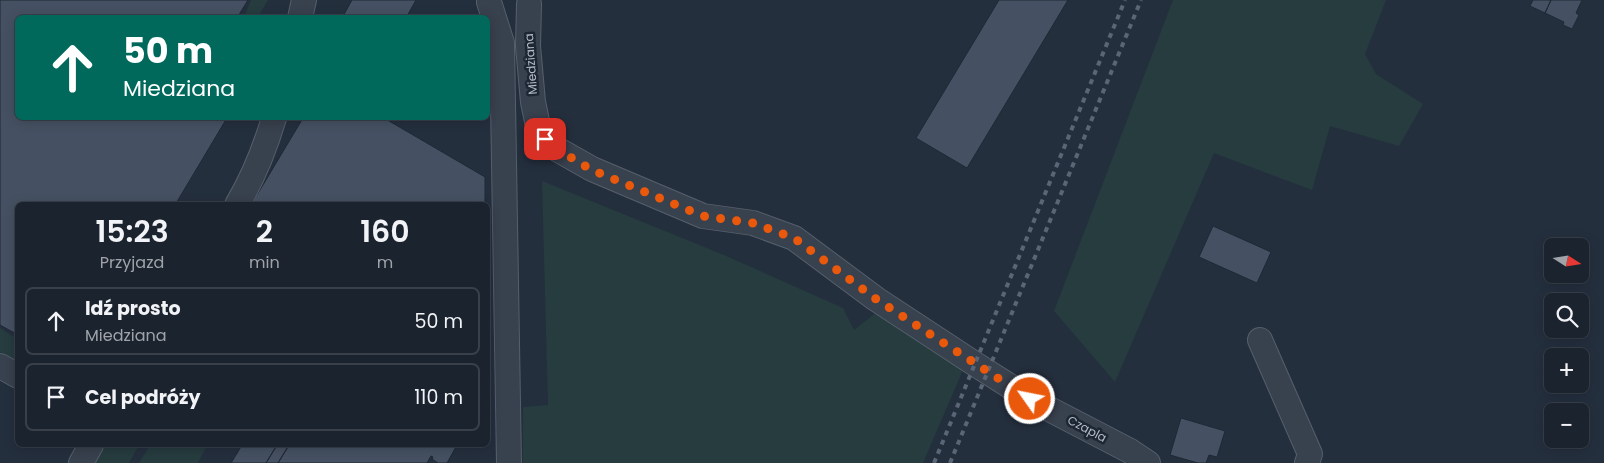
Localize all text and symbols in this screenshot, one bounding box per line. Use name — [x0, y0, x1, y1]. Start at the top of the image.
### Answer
text: 50 m — [123, 26, 213, 75]
street label: Miedziana — [520, 33, 541, 95]
icon: ahead — [40, 35, 105, 100]
text: Miedziana — [123, 73, 235, 104]
pin — [524, 118, 566, 160]
icon: arrive — [531, 125, 559, 153]
text: 15:23 — [95, 210, 169, 253]
text: 2 — [256, 210, 273, 253]
text: 160 — [360, 210, 410, 253]
north arrow — [1544, 238, 1589, 282]
map controls — [1544, 238, 1589, 448]
text: Przyjazd — [100, 251, 164, 274]
text: min — [249, 251, 280, 274]
text: m — [377, 251, 393, 274]
button: search — [1544, 293, 1589, 338]
text: Idź prosto — [85, 295, 181, 322]
icon: ahead — [42, 307, 70, 335]
text: 50 m — [414, 308, 463, 335]
text: Miedziana — [85, 324, 167, 347]
button: + — [1544, 348, 1589, 393]
position arrow — [1003, 372, 1055, 424]
icon: arrive — [42, 383, 70, 411]
text: Cel podróży — [85, 384, 200, 411]
text: 110 m — [414, 384, 463, 411]
button: − — [1544, 403, 1589, 448]
street label: Czapla — [1065, 411, 1110, 446]

